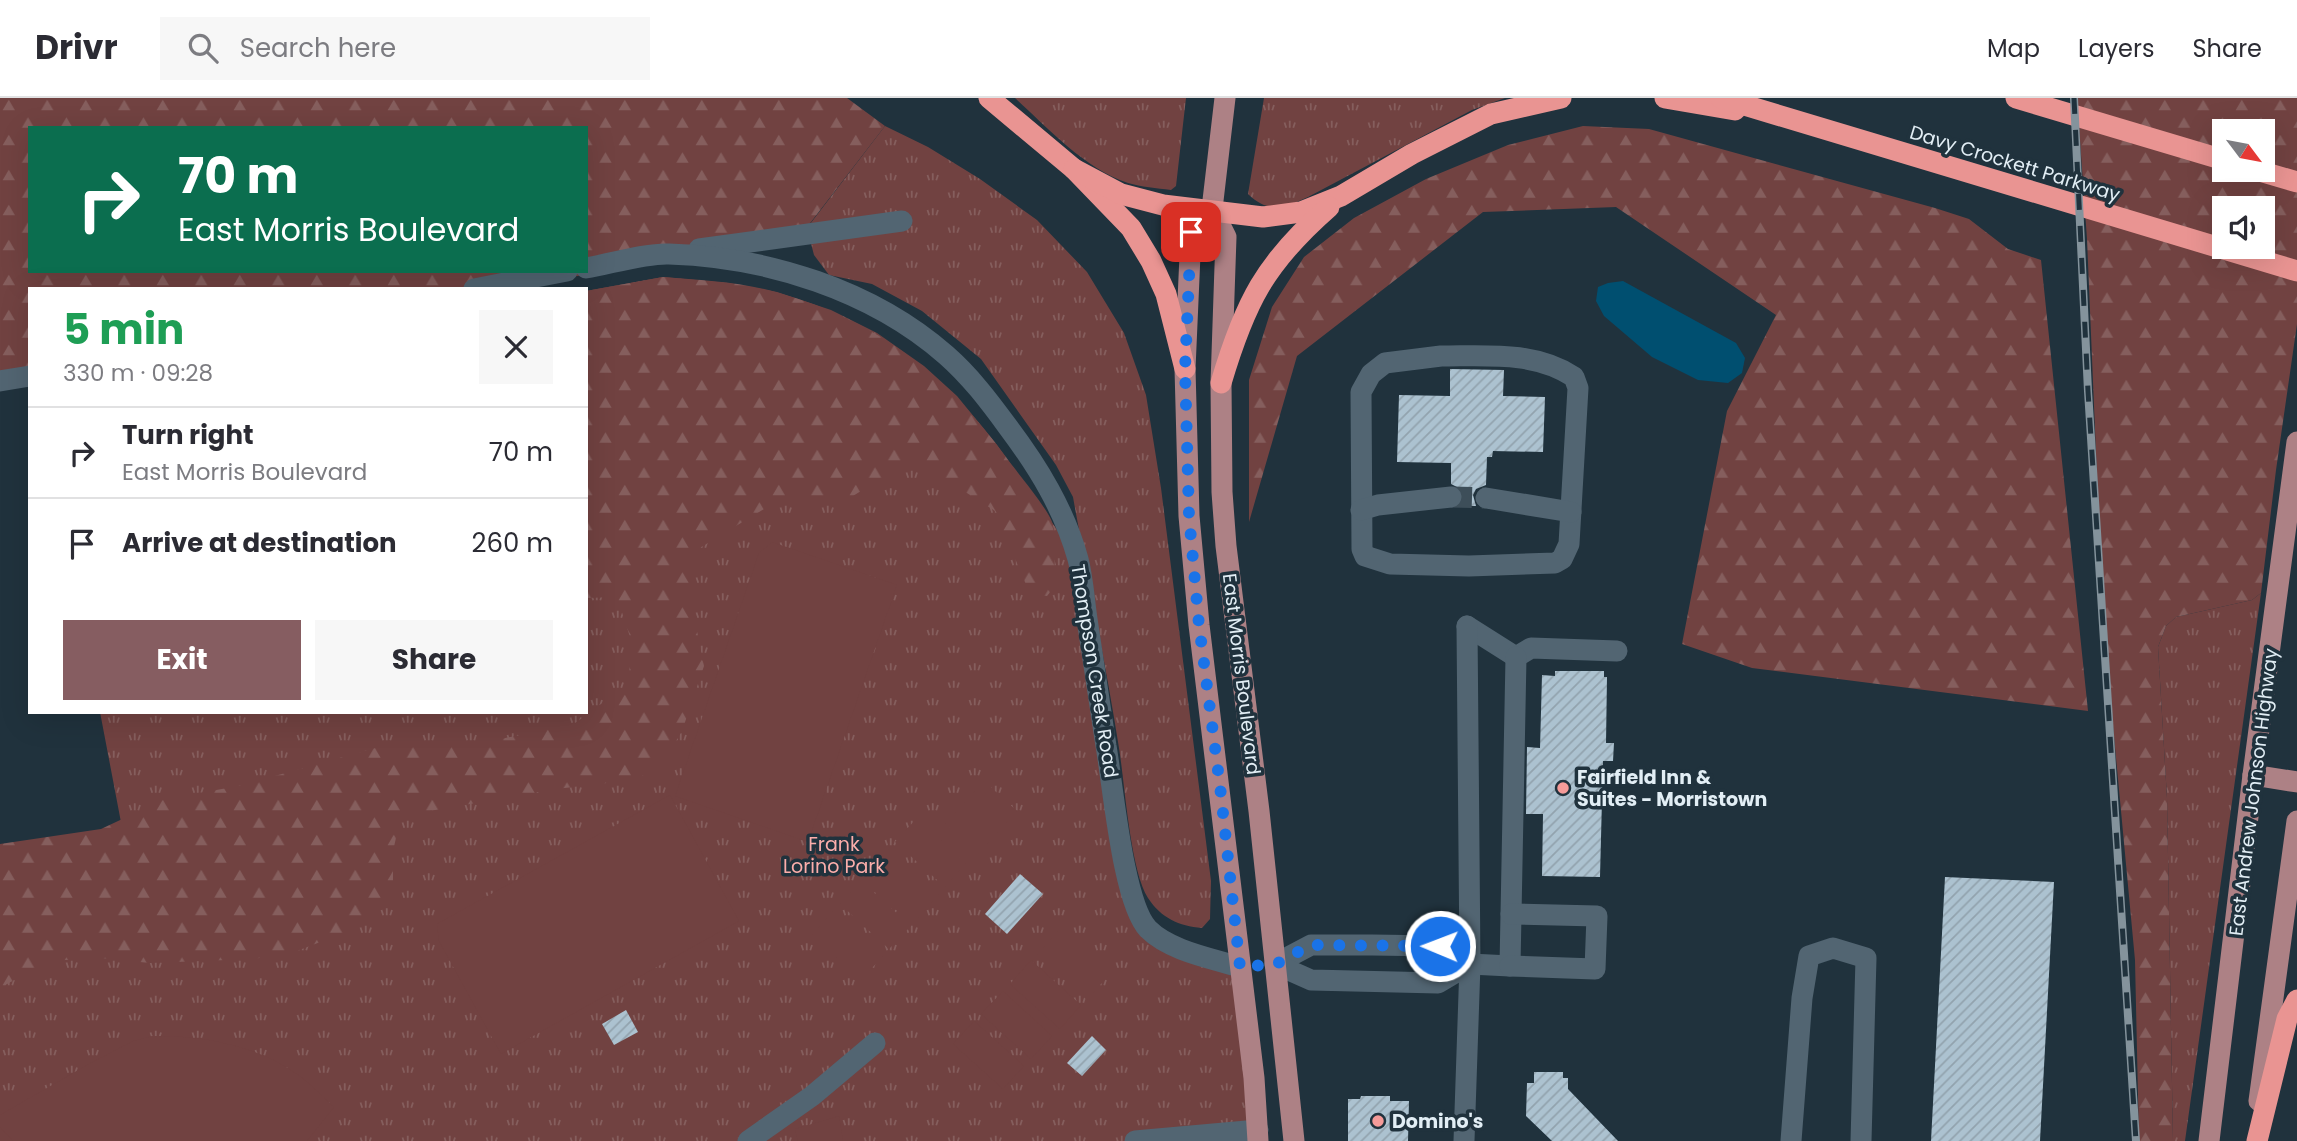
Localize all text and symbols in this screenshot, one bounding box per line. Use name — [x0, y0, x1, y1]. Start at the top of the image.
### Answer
search box — [160, 17, 650, 80]
text: Drivr — [35, 24, 118, 71]
icon: search — [184, 29, 222, 67]
text: Search here — [240, 30, 396, 66]
text: Map — [1987, 32, 2040, 65]
text: Layers — [2078, 32, 2154, 65]
text: Share — [2192, 32, 2262, 65]
street label: Davy Crockett Parkway — [1906, 119, 2124, 208]
north arrow — [2212, 119, 2275, 182]
map controls — [2212, 119, 2275, 259]
text: 70 m — [178, 142, 298, 210]
icon: right — [63, 154, 154, 245]
button: sound — [2212, 196, 2275, 259]
pin — [1161, 202, 1221, 262]
text: East Morris Boulevard — [178, 207, 519, 252]
icon: arrive — [1172, 213, 1210, 251]
text: 5 min — [63, 300, 184, 359]
button: close — [479, 310, 553, 384]
text: 330 m · 09:28 — [63, 357, 213, 389]
text: Turn right — [122, 417, 254, 453]
icon: right — [63, 434, 101, 472]
text: 70 m — [489, 434, 553, 470]
text: East Morris Boulevard — [122, 456, 367, 488]
icon: arrive — [63, 525, 101, 563]
text: Arrive at destination — [122, 525, 397, 561]
text: 260 m — [471, 525, 553, 561]
street label: Thompson Creek Road — [1064, 562, 1125, 780]
street label: East Morris Boulevard — [1216, 572, 1267, 776]
button: Exit — [63, 620, 301, 700]
button: Share — [315, 620, 553, 700]
street label: East Andrew Johnson Highway — [2222, 646, 2285, 937]
place label: Fairfield Inn & Suites - Morristown — [1577, 764, 1767, 813]
marker: Fairfield Inn & Suites - Morristown — [1555, 780, 1571, 796]
park label: Frank Lorino Park — [783, 831, 885, 880]
position arrow — [1403, 909, 1477, 983]
place label: Domino's — [1392, 1108, 1483, 1135]
marker: Domino's — [1370, 1113, 1386, 1129]

